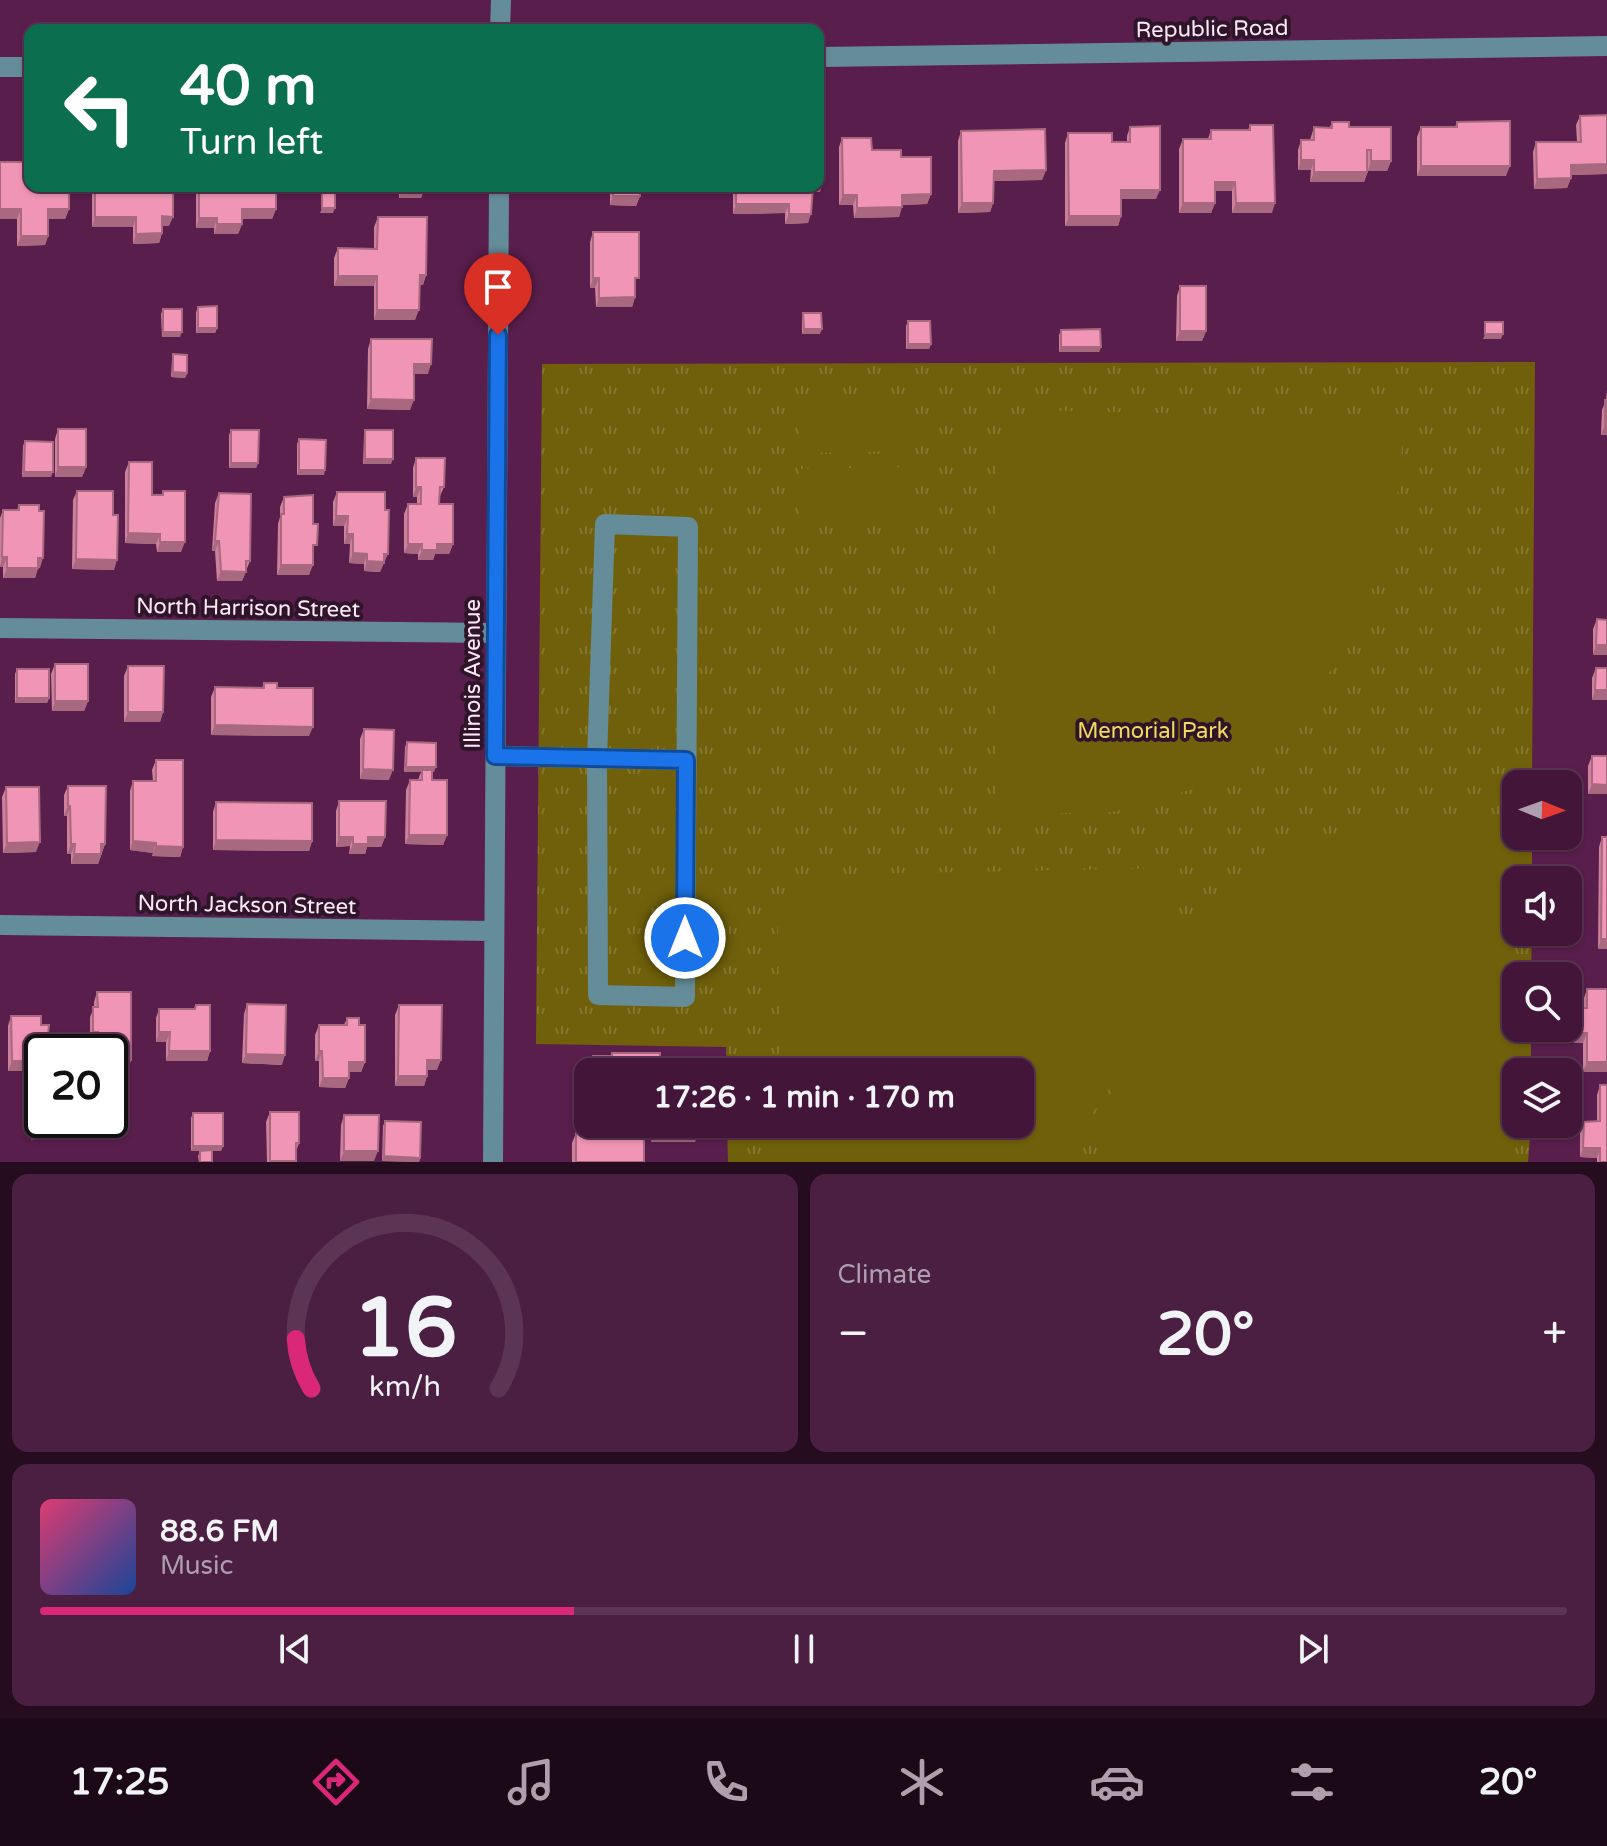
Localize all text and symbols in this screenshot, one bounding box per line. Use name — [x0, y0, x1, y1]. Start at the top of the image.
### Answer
street label: Republic Road — [1135, 15, 1289, 43]
text: 40 m — [180, 53, 316, 120]
icon: left — [48, 56, 152, 160]
text: Turn left — [180, 121, 323, 164]
pin — [464, 253, 532, 335]
icon: arrive — [476, 265, 520, 309]
street label: North Harrison Street — [136, 593, 360, 623]
street label: Illinois Avenue — [460, 599, 486, 749]
park label: Memorial Park — [1077, 718, 1229, 744]
north arrow — [1502, 770, 1582, 850]
map controls — [1502, 770, 1582, 1138]
button: sound — [1502, 866, 1582, 946]
street label: North Jackson Street — [137, 890, 357, 920]
position arrow — [643, 896, 727, 980]
button: search — [1502, 962, 1582, 1042]
speed limit sign: 20 — [24, 1034, 128, 1138]
button: layers — [1502, 1058, 1582, 1138]
text: 17:26 · 1 min · 170 m — [653, 1079, 955, 1116]
text: Climate — [838, 1259, 931, 1290]
text: 16 — [353, 1279, 457, 1379]
text: 20° — [1157, 1299, 1255, 1371]
text: − — [838, 1308, 869, 1361]
text: + — [1542, 1308, 1567, 1361]
text: km/h — [369, 1370, 441, 1404]
text: 88.6 FM — [160, 1513, 279, 1550]
text: Music — [160, 1550, 233, 1581]
icon: previous — [273, 1627, 317, 1671]
icon: pause — [782, 1627, 826, 1671]
icon: next — [1291, 1627, 1335, 1671]
icon: directions — [308, 1754, 364, 1810]
icon: music — [503, 1754, 559, 1810]
icon: phone — [698, 1754, 754, 1810]
icon: climate — [894, 1754, 950, 1810]
icon: car — [1089, 1754, 1145, 1810]
icon: filters — [1284, 1754, 1340, 1810]
text: 17:25 — [70, 1761, 169, 1804]
text: 20° — [1479, 1761, 1537, 1804]

